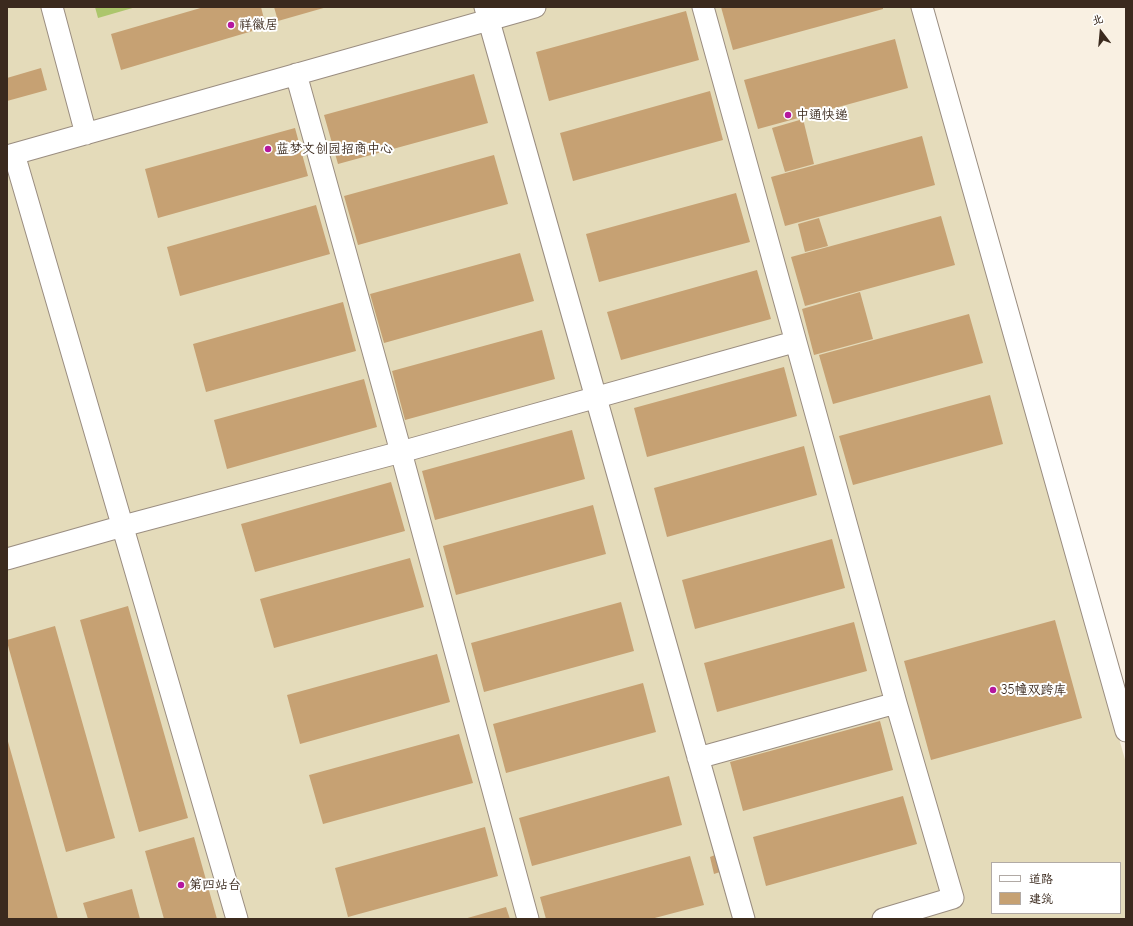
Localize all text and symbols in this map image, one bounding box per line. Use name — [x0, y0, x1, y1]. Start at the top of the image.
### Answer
north arrow — [1081, 12, 1121, 52]
text: 北 — [1090, 12, 1105, 28]
place label: 祥徽居 — [239, 17, 278, 33]
marker: 祥徽居 — [226, 20, 236, 30]
place label: 中通快递 — [796, 107, 848, 123]
marker: 中通快递 — [783, 110, 793, 120]
place label: 蓝梦文创园招商中心 — [276, 141, 393, 157]
marker: 蓝梦文创园招商中心 — [263, 144, 273, 154]
place label: 35幢双跨库 — [1001, 682, 1067, 698]
marker: 35幢双跨库 — [988, 685, 998, 695]
legend — [991, 862, 1121, 914]
text: 道路 — [1029, 872, 1053, 886]
place label: 第四站台 — [189, 877, 241, 893]
marker: 第四站台 — [176, 880, 186, 890]
text: 建筑 — [1029, 892, 1053, 906]

